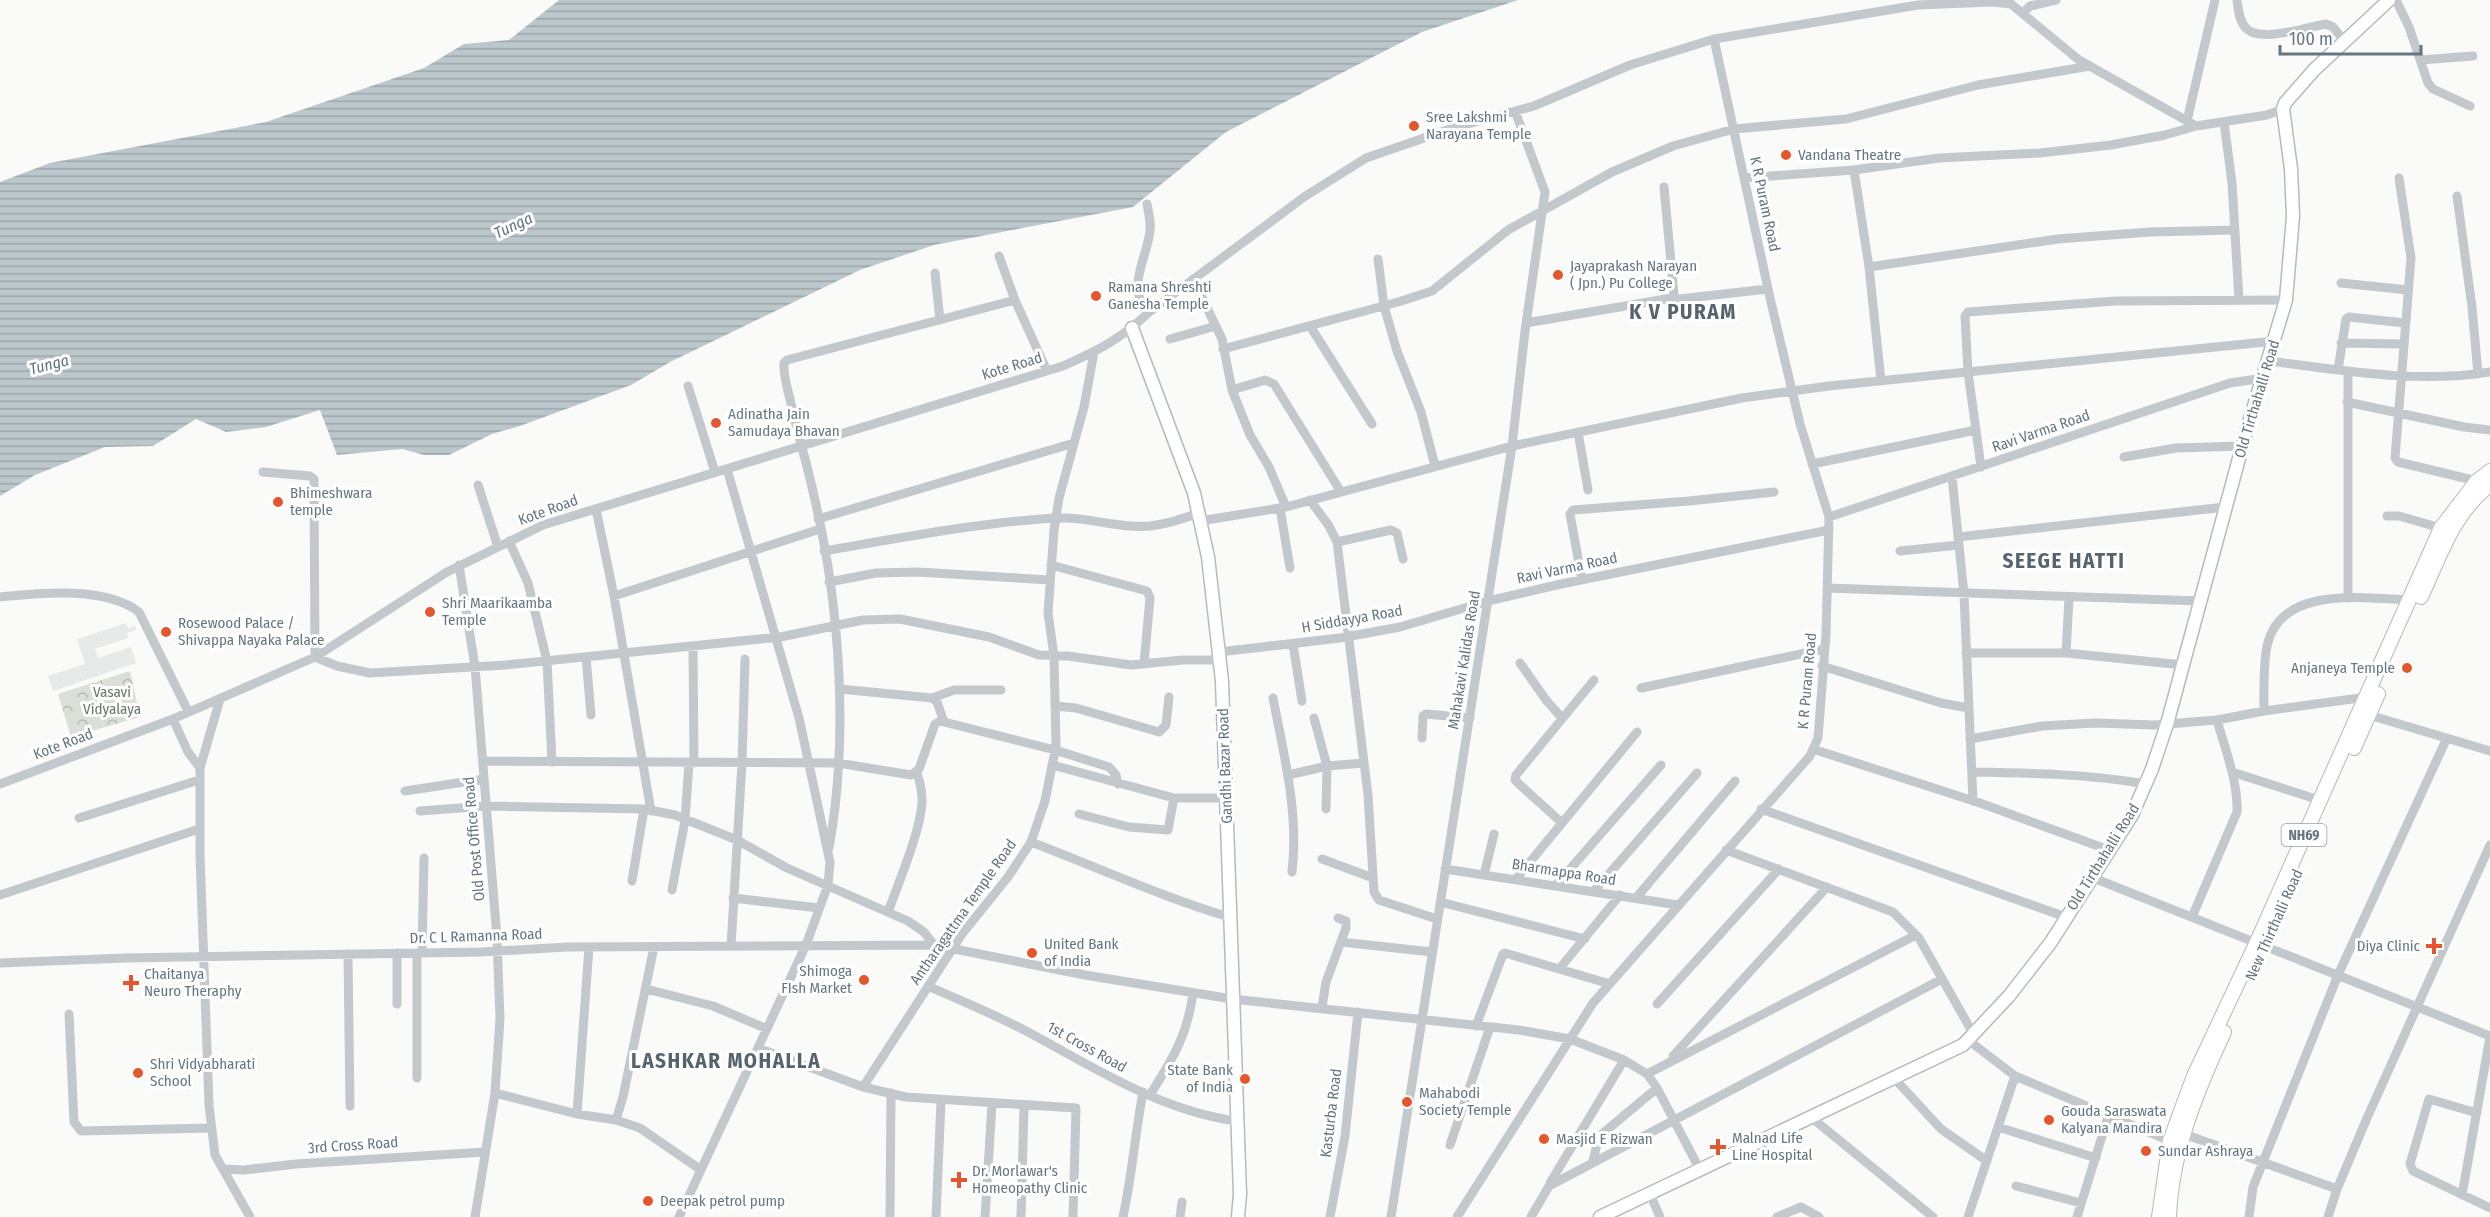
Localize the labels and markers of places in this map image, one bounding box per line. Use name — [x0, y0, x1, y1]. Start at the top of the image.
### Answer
place label: Sree Lakshmi Narayana Temple — [1426, 108, 1531, 143]
marker: Sree Lakshmi Narayana Temple — [1407, 119, 1421, 133]
place label: Vandana Theatre — [1798, 146, 1901, 164]
marker: Vandana Theatre — [1779, 148, 1793, 162]
place label: Jayaprakash Narayan ( Jpn.) Pu College — [1570, 257, 1697, 292]
marker: Jayaprakash Narayan ( Jpn.) Pu College — [1551, 268, 1565, 282]
place label: Ramana Shreshti Ganesha Temple — [1108, 278, 1212, 313]
marker: Ramana Shreshti Ganesha Temple — [1089, 289, 1103, 303]
place label: Adinatha Jain Samudaya Bhavan — [728, 405, 840, 440]
marker: Adinatha Jain Samudaya Bhavan — [709, 416, 723, 430]
place label: Bhimeshwara temple — [290, 484, 372, 519]
marker: Bhimeshwara temple — [271, 495, 285, 509]
place label: Shri Maarikaamba Temple — [442, 594, 552, 629]
marker: Shri Maarikaamba Temple — [423, 605, 437, 619]
place label: Rosewood Palace / Shivappa Nayaka Palace — [178, 614, 324, 649]
marker: Rosewood Palace / Shivappa Nayaka Palace — [159, 625, 173, 639]
place label: Anjaneya Temple — [2291, 659, 2395, 677]
marker: Anjaneya Temple — [2400, 661, 2414, 675]
place label: United Bank of India — [1044, 935, 1119, 970]
place label: Diya Clinic — [2357, 937, 2421, 955]
marker: Diya Clinic — [2425, 937, 2443, 955]
marker: United Bank of India — [1025, 946, 1039, 960]
place label: Shimoga FIsh Market — [781, 962, 852, 997]
place label: Chaitanya Neuro Theraphy — [144, 965, 242, 1000]
marker: Shimoga FIsh Market — [857, 973, 871, 987]
marker: Chaitanya Neuro Theraphy — [122, 974, 140, 992]
place label: Shri Vidyabharati School — [150, 1055, 255, 1090]
place label: State Bank of India — [1167, 1061, 1233, 1096]
marker: Shri Vidyabharati School — [131, 1066, 145, 1080]
marker: State Bank of India — [1238, 1072, 1252, 1086]
place label: Mahabodi Society Temple — [1419, 1084, 1511, 1119]
marker: Mahabodi Society Temple — [1400, 1095, 1414, 1109]
place label: Gouda Saraswata Kalyana Mandira — [2061, 1102, 2166, 1137]
marker: Gouda Saraswata Kalyana Mandira — [2042, 1113, 2056, 1127]
place label: Malnad Life Line Hospital — [1732, 1129, 1812, 1164]
place label: Masjid E Rizwan — [1556, 1130, 1653, 1148]
marker: Masjid E Rizwan — [1537, 1132, 1551, 1146]
marker: Malnad Life Line Hospital — [1709, 1138, 1727, 1156]
place label: Sundar Ashraya — [2158, 1142, 2253, 1160]
marker: Sundar Ashraya — [2139, 1144, 2153, 1158]
place label: Dr. Morlawar's Homeopathy Clinic — [972, 1162, 1088, 1197]
marker: Dr. Morlawar's Homeopathy Clinic — [950, 1171, 968, 1189]
place label: Deepak petrol pump — [660, 1192, 785, 1210]
marker: Deepak petrol pump — [641, 1194, 655, 1208]

